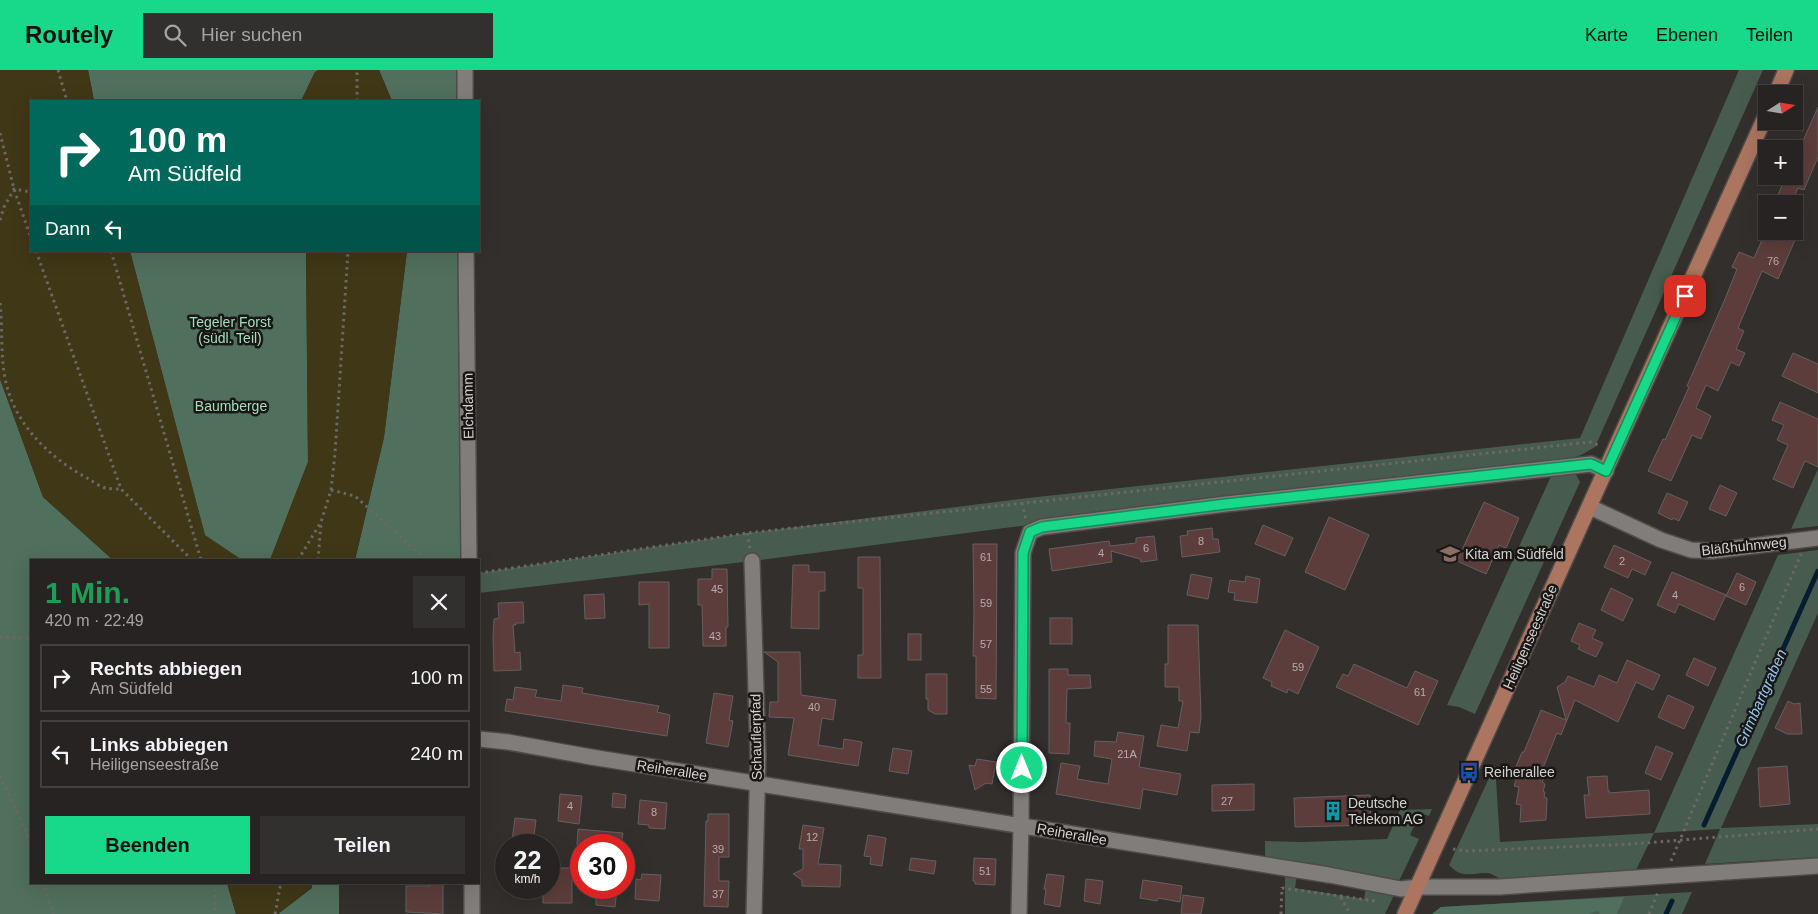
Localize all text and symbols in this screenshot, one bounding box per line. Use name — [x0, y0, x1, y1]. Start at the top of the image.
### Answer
search box — [143, 13, 493, 58]
text: Routely — [25, 21, 113, 48]
icon: search — [161, 21, 189, 49]
text: Hier suchen — [201, 24, 302, 45]
text: Karte — [1585, 25, 1628, 45]
text: Ebenen — [1656, 25, 1718, 45]
text: Teilen — [1746, 25, 1793, 45]
north arrow — [1758, 85, 1802, 130]
map controls — [1758, 85, 1803, 240]
icon: right — [45, 120, 110, 185]
text: 100 m — [128, 120, 227, 159]
button: + — [1758, 140, 1803, 185]
text: Am Südfeld — [128, 161, 242, 186]
button: − — [1758, 195, 1803, 240]
icon: left — [100, 215, 128, 243]
text: Dann — [45, 218, 90, 239]
house number: 76 — [1767, 255, 1779, 267]
pin — [1664, 275, 1706, 317]
icon: arrive — [1671, 282, 1699, 310]
park label: Tegeler Forst (südl. Teil) — [189, 314, 271, 346]
street label: Elchdamm — [459, 373, 477, 439]
park label: Baumberge — [195, 398, 267, 414]
street label: Bläßhuhnweg — [1701, 534, 1787, 558]
house number: 8 — [1198, 535, 1204, 547]
house number: 6 — [1143, 542, 1149, 554]
school or university icon: Kita am Südfeld — [1439, 543, 1461, 565]
place label: Kita am Südfeld — [1465, 546, 1564, 562]
house number: 4 — [1098, 547, 1104, 559]
house number: 61 — [980, 551, 992, 563]
house number: 2 — [1619, 555, 1625, 567]
text: 1 Min. — [45, 576, 130, 609]
button: close — [413, 576, 465, 628]
house number: 6 — [1739, 581, 1745, 593]
street label: Heiligenseestraße — [1500, 582, 1560, 692]
house number: 45 — [711, 583, 723, 595]
house number: 4 — [1672, 589, 1678, 601]
house number: 59 — [980, 597, 992, 609]
text: 420 m · 22:49 — [45, 612, 144, 629]
house number: 43 — [709, 630, 721, 642]
house number: 57 — [980, 638, 992, 650]
water label: Grimbartgraben — [1731, 646, 1790, 749]
text: Rechts abbiegen — [90, 658, 242, 679]
house number: 59 — [1292, 661, 1304, 673]
icon: right — [47, 664, 75, 692]
text: 100 m — [410, 667, 463, 688]
text: Am Südfeld — [90, 680, 173, 697]
house number: 55 — [980, 683, 992, 695]
house number: 61 — [1414, 686, 1426, 698]
street label: Schauflerpfad — [747, 694, 765, 780]
house number: 40 — [808, 701, 820, 713]
text: Links abbiegen — [90, 734, 228, 755]
icon: left — [47, 740, 75, 768]
position arrow — [995, 741, 1047, 793]
text: 240 m — [410, 743, 463, 764]
house number: 21A — [1117, 748, 1137, 760]
text: Heiligenseestraße — [90, 756, 219, 773]
street label: Reiherallee — [636, 757, 708, 783]
bus stop icon: Reiherallee — [1458, 761, 1480, 783]
place label: Reiherallee — [1484, 764, 1555, 780]
house number: 27 — [1221, 795, 1233, 807]
place label: Deutsche Telekom AG — [1348, 795, 1423, 827]
house number: 4 — [567, 800, 573, 812]
building icon: Deutsche Telekom AG — [1322, 800, 1344, 822]
house number: 8 — [651, 806, 657, 818]
button: Beenden — [45, 816, 250, 874]
button: Teilen — [260, 816, 465, 874]
street label: Reiherallee — [1036, 820, 1108, 848]
house number: 12 — [806, 831, 818, 843]
speed limit sign: 30 — [570, 834, 635, 899]
house number: 39 — [712, 843, 724, 855]
text: 22 — [514, 846, 541, 874]
house number: 51 — [979, 865, 991, 877]
text: km/h — [514, 872, 541, 886]
house number: 37 — [712, 888, 724, 900]

